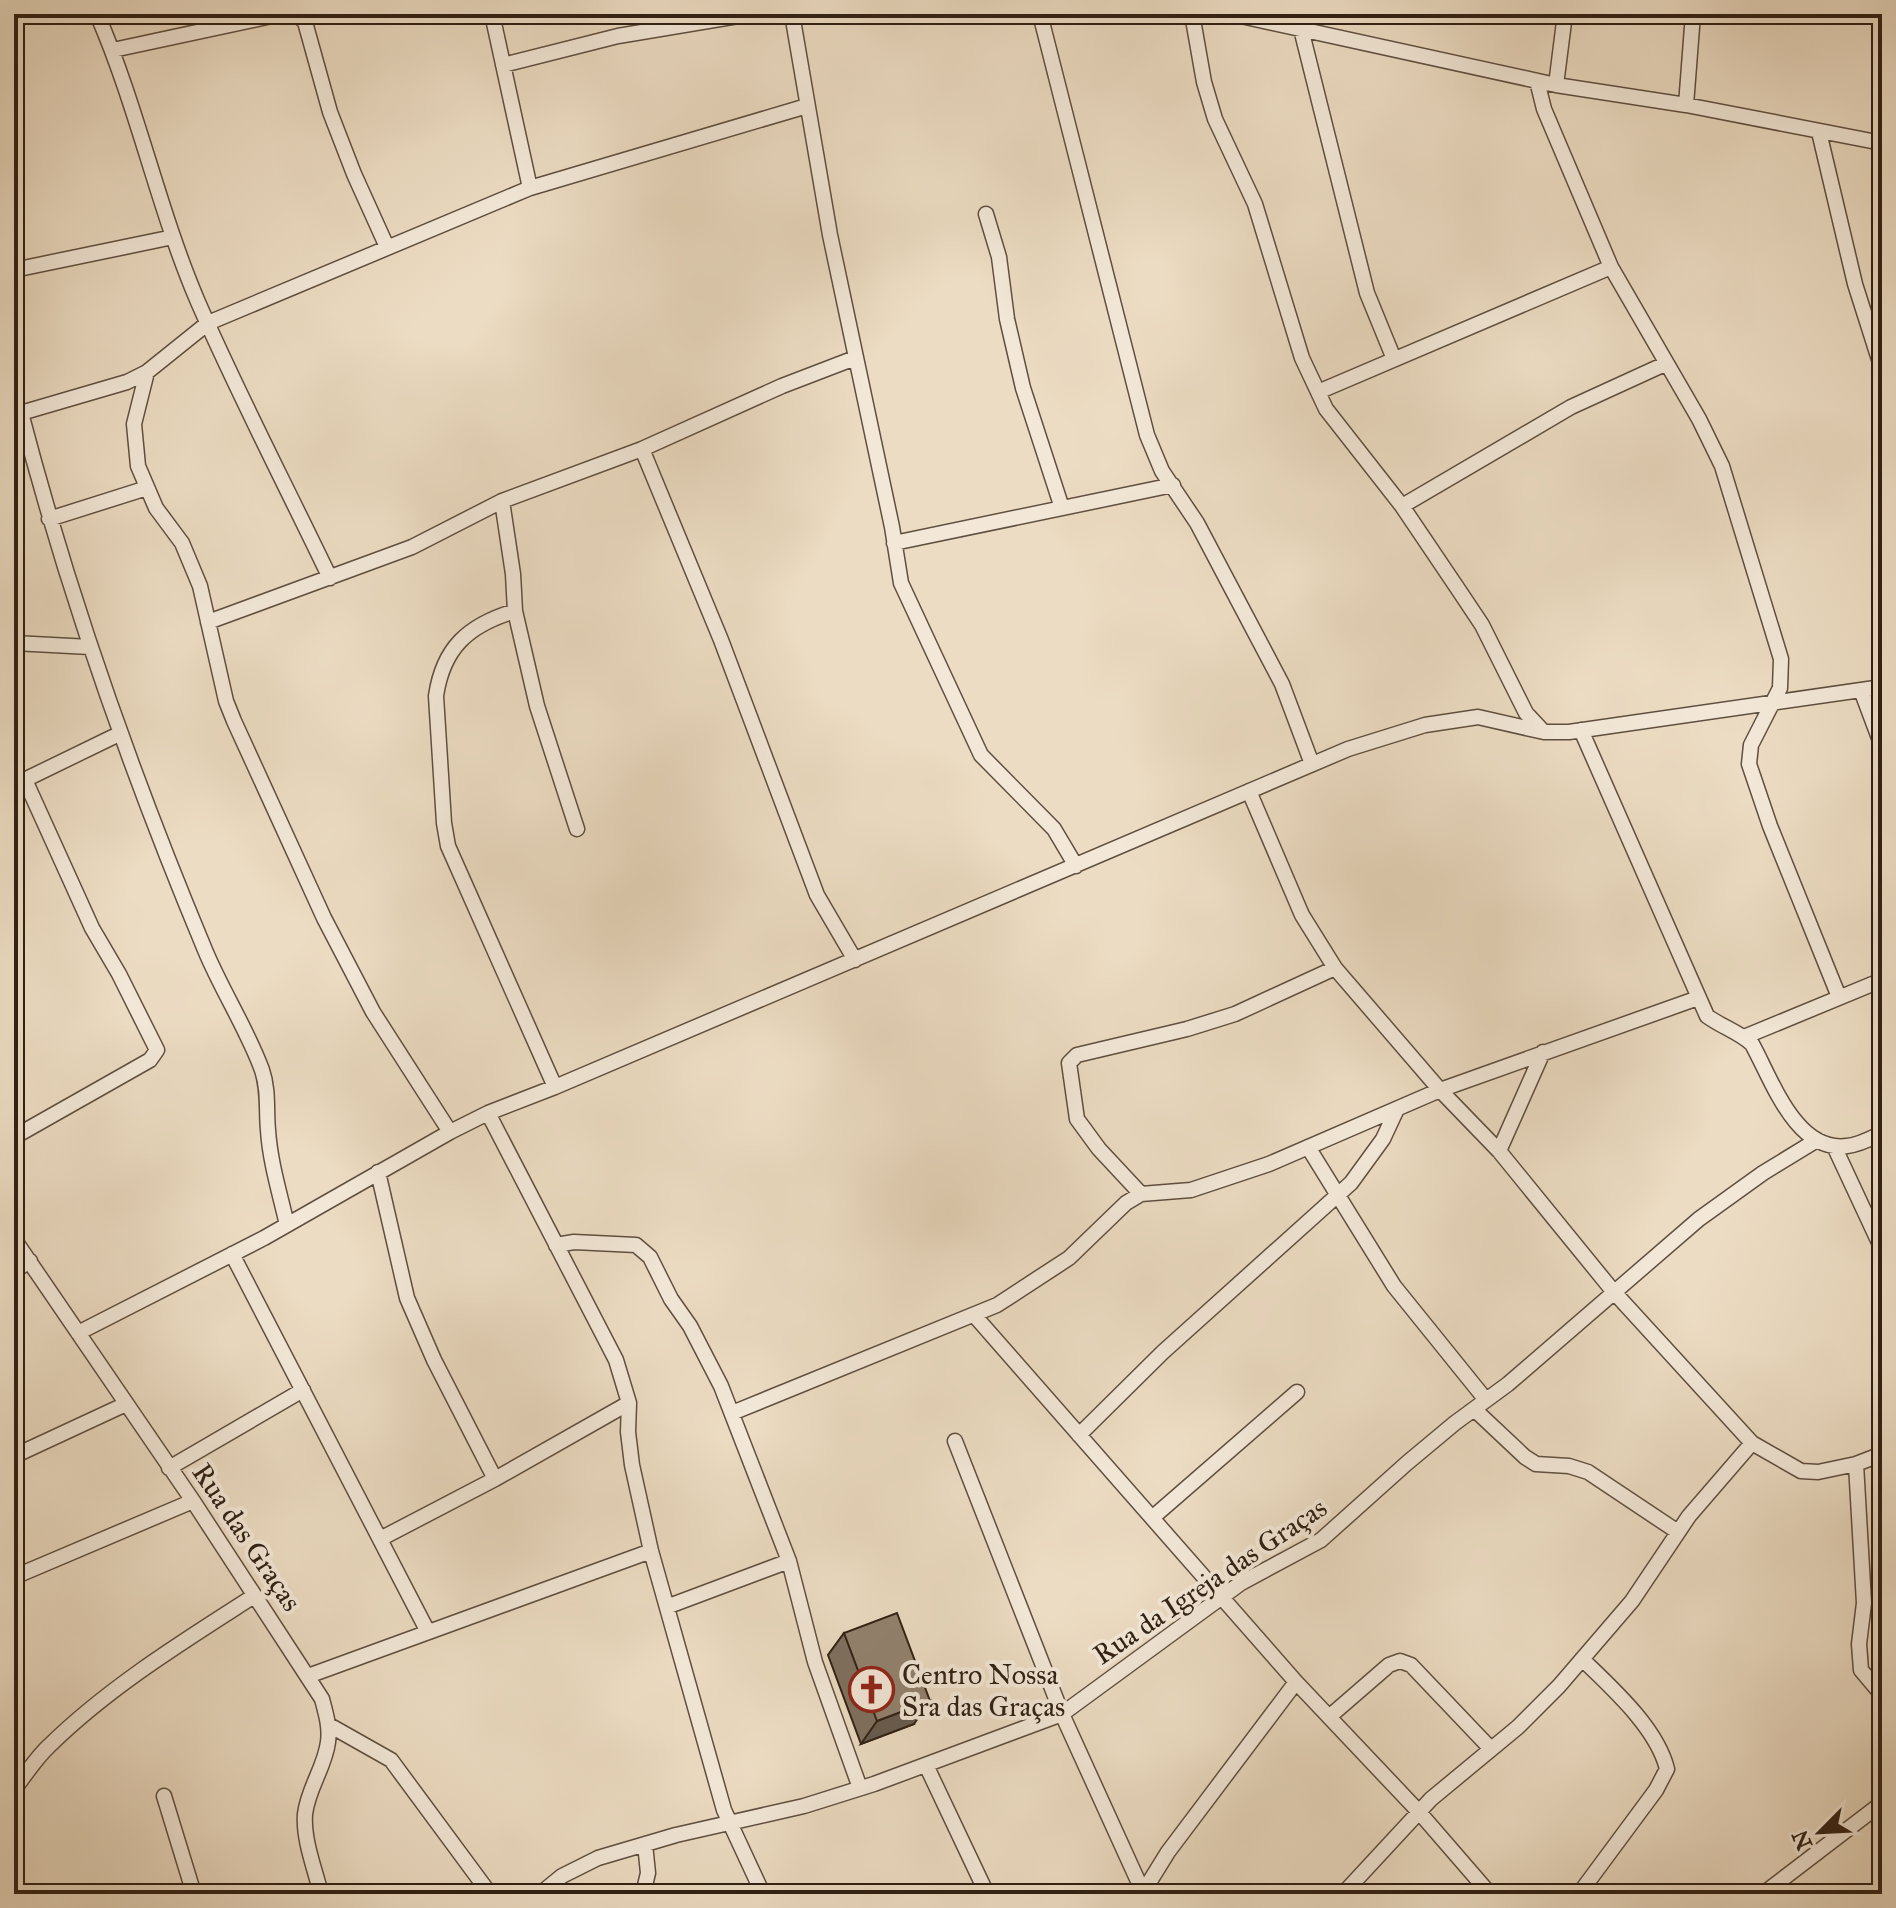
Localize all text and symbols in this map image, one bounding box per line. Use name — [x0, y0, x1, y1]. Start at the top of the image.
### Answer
street label: Rua das Graças — [185, 1456, 309, 1618]
street label: Rua da Igreja das Graças — [1086, 1490, 1334, 1672]
place label: Centro Nossa Sra das Graças — [902, 1657, 1065, 1724]
church icon: Centro Nossa Sra das Graças — [847, 1666, 895, 1714]
north arrow — [1780, 1792, 1860, 1872]
text: N — [1786, 1826, 1818, 1854]

